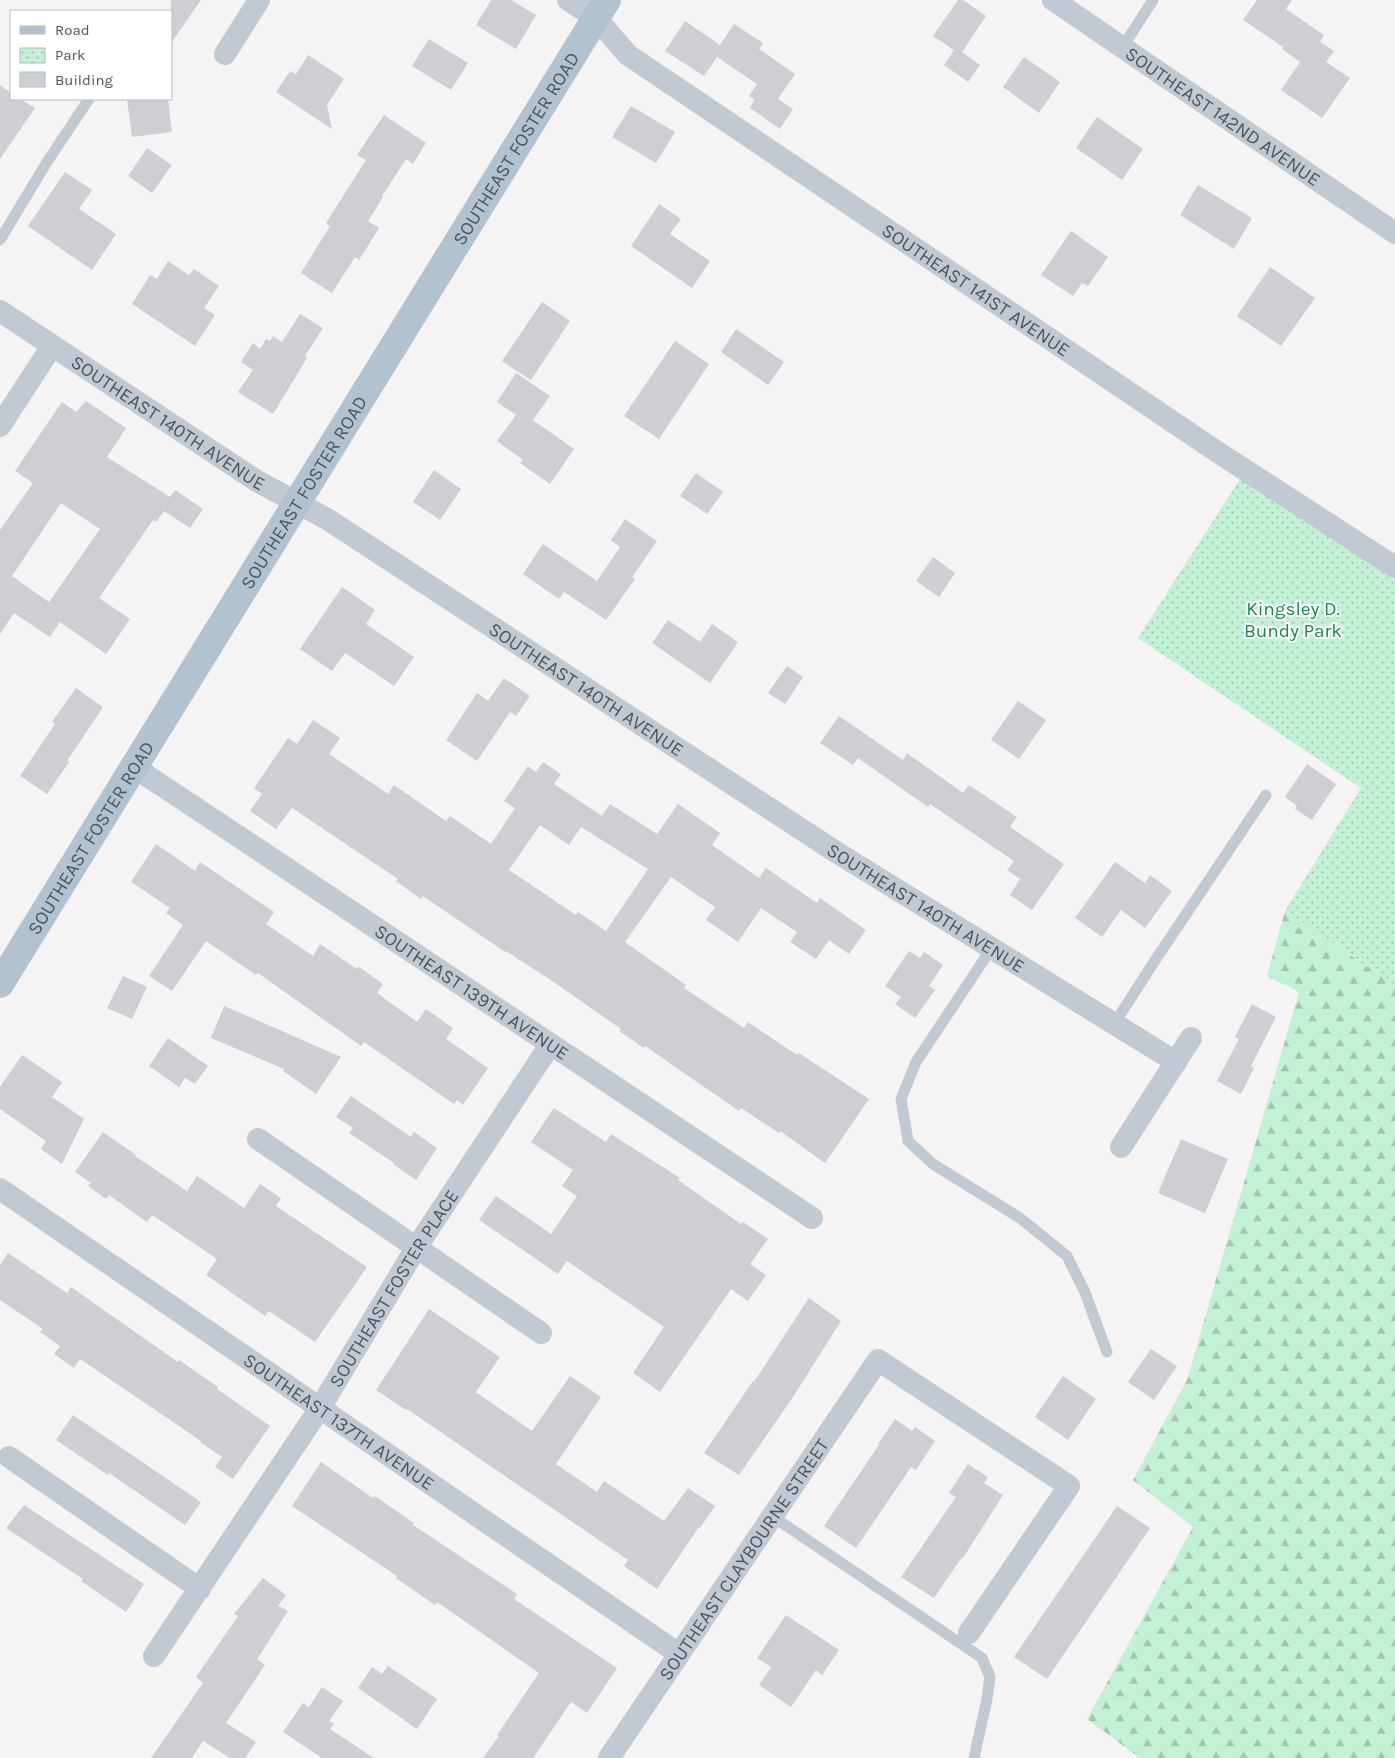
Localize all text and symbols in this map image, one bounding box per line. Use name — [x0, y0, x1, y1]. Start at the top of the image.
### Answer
legend — [10, 10, 172, 100]
text: Road — [55, 21, 90, 39]
street label: SOUTHEAST 142ND AVENUE — [1121, 43, 1325, 191]
text: Park — [55, 46, 85, 64]
street label: SOUTHEAST FOSTER ROAD — [449, 48, 584, 249]
text: Building — [55, 71, 113, 89]
street label: SOUTHEAST 141ST AVENUE — [877, 219, 1074, 361]
street label: SOUTHEAST 140TH AVENUE — [67, 351, 269, 495]
street label: SOUTHEAST FOSTER ROAD — [236, 392, 372, 593]
park label: Kingsley D. Bundy Park — [1244, 598, 1342, 642]
street label: SOUTHEAST 140TH AVENUE — [484, 618, 688, 761]
street label: SOUTHEAST FOSTER ROAD — [23, 737, 159, 939]
street label: SOUTHEAST 140TH AVENUE — [823, 839, 1029, 978]
street label: SOUTHEAST 139TH AVENUE — [370, 920, 573, 1065]
street label: SOUTHEAST FOSTER PLACE — [325, 1186, 464, 1392]
street label: SOUTHEAST 137TH AVENUE — [239, 1349, 438, 1495]
street label: SOUTHEAST CLAYBOURNE STREET — [655, 1434, 834, 1685]

